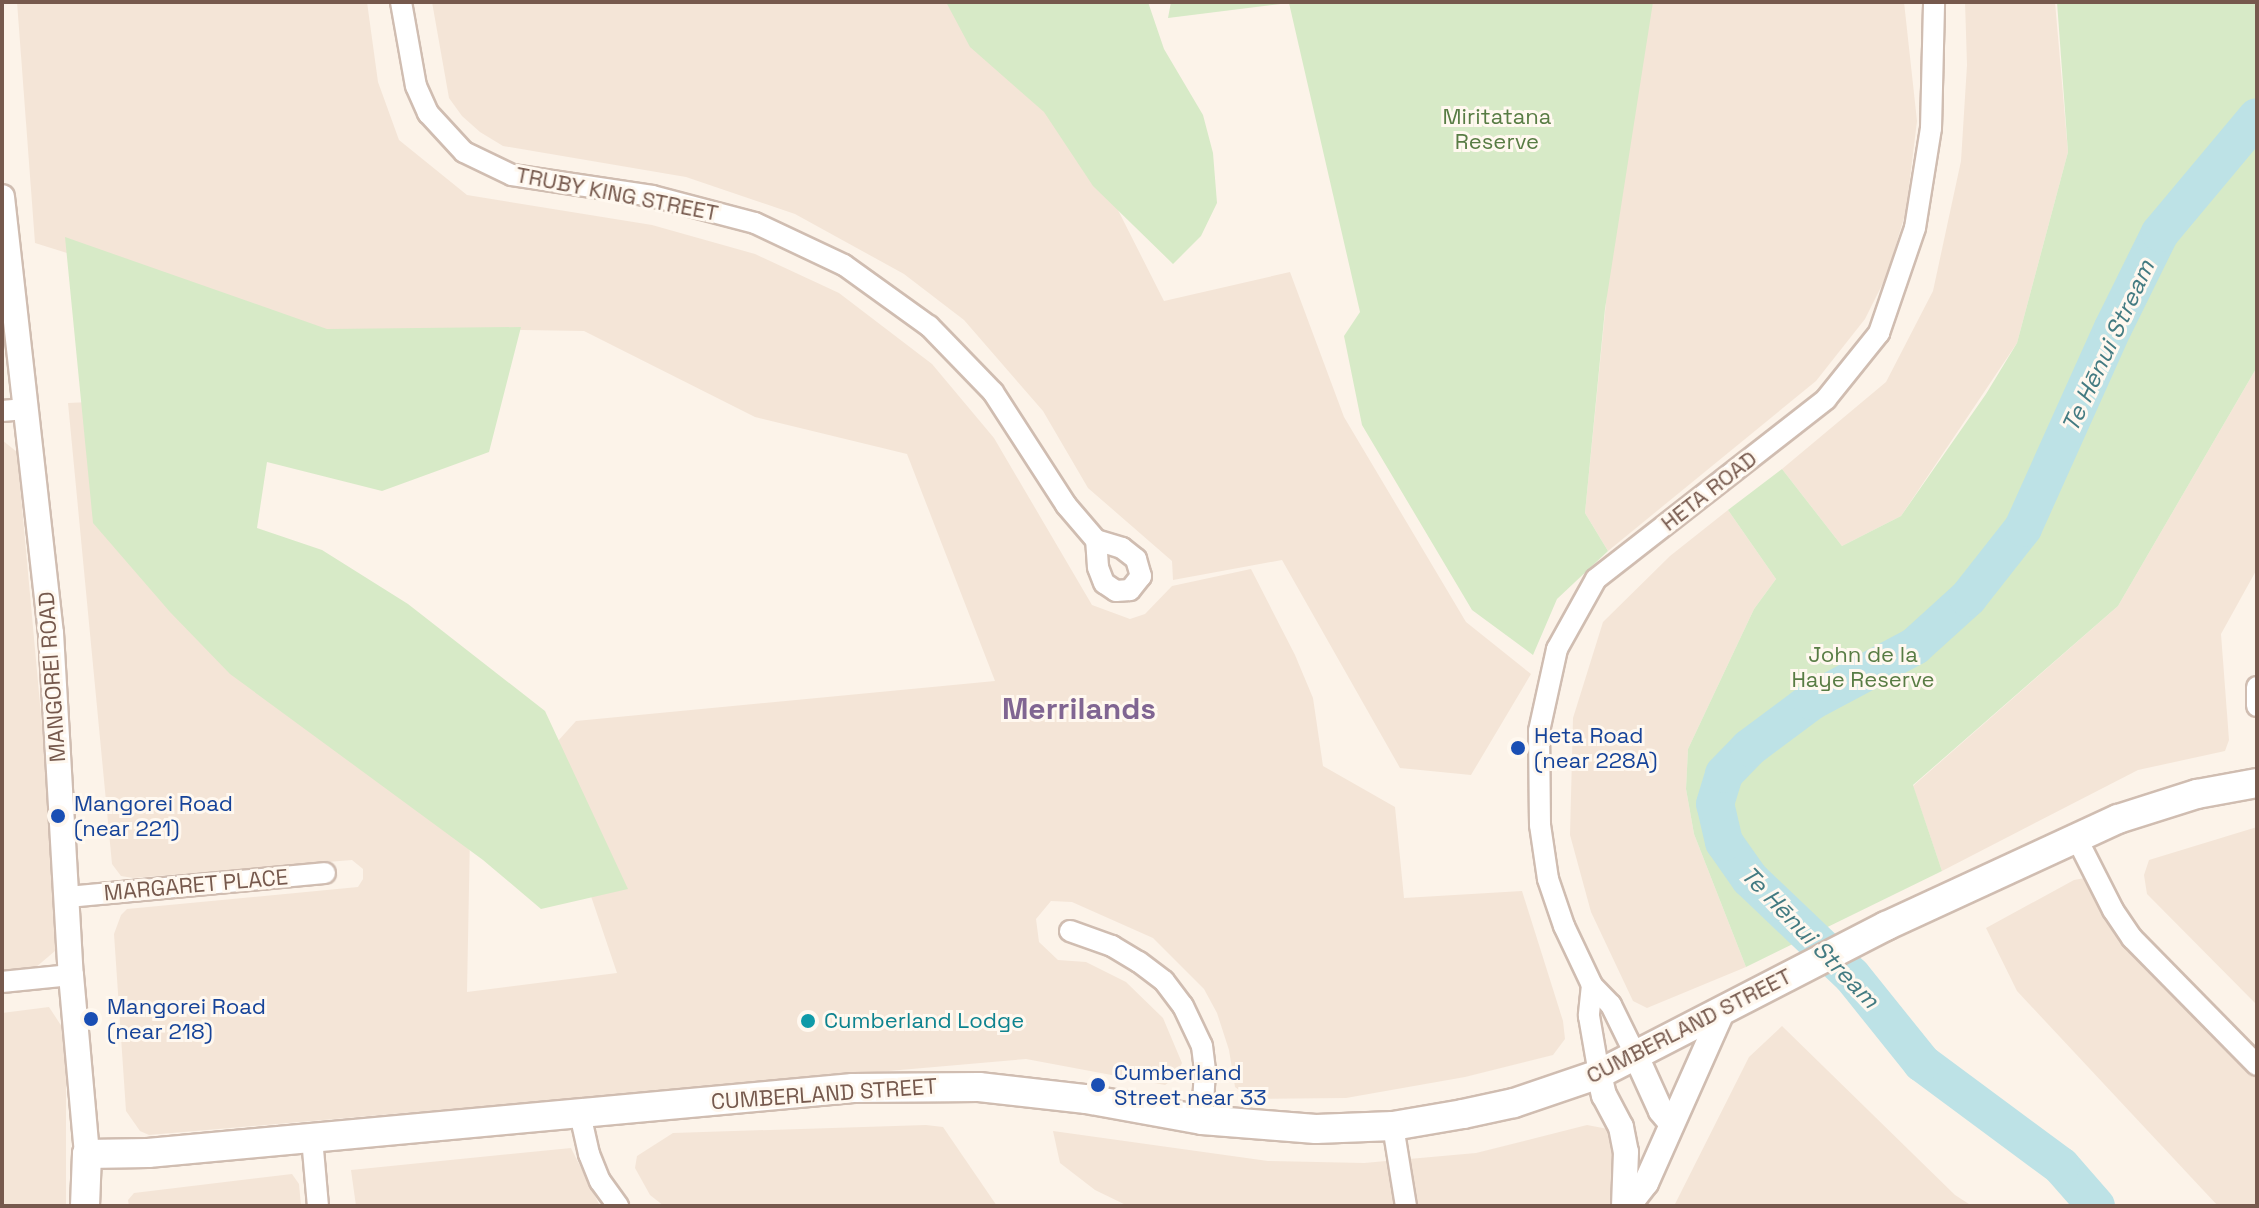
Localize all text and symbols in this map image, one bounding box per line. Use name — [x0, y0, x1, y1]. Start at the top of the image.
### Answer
park label: Miritatana Reserve — [1443, 103, 1551, 154]
street label: TRUBY KING STREET — [514, 161, 720, 227]
water label: Te Hēnui Stream — [2056, 255, 2160, 437]
street label: HETA ROAD — [1656, 445, 1762, 537]
street label: MANGOREI ROAD — [33, 591, 71, 763]
park label: John de la Haye Reserve — [1791, 641, 1935, 692]
district label: Merrilands — [1002, 691, 1156, 727]
place label: Heta Road (near 228A) — [1534, 722, 1658, 774]
marker: Heta Road (near 228A) — [1509, 739, 1527, 757]
place label: Mangorei Road (near 221) — [74, 790, 233, 842]
marker: Mangorei Road (near 221) — [49, 807, 67, 825]
water label: Te Hēnui Stream — [1735, 860, 1885, 1014]
street label: MARGARET PLACE — [103, 864, 289, 906]
street label: CUMBERLAND STREET — [1582, 963, 1796, 1089]
place label: Mangorei Road (near 218) — [107, 993, 266, 1044]
place label: Cumberland Lodge — [824, 1008, 1024, 1034]
marker: Mangorei Road (near 218) — [82, 1010, 100, 1028]
marker: Cumberland Lodge — [799, 1012, 817, 1030]
place label: Cumberland Street near 33 — [1114, 1059, 1267, 1110]
street label: CUMBERLAND STREET — [710, 1073, 938, 1115]
marker: Cumberland Street near 33 — [1089, 1076, 1107, 1094]

